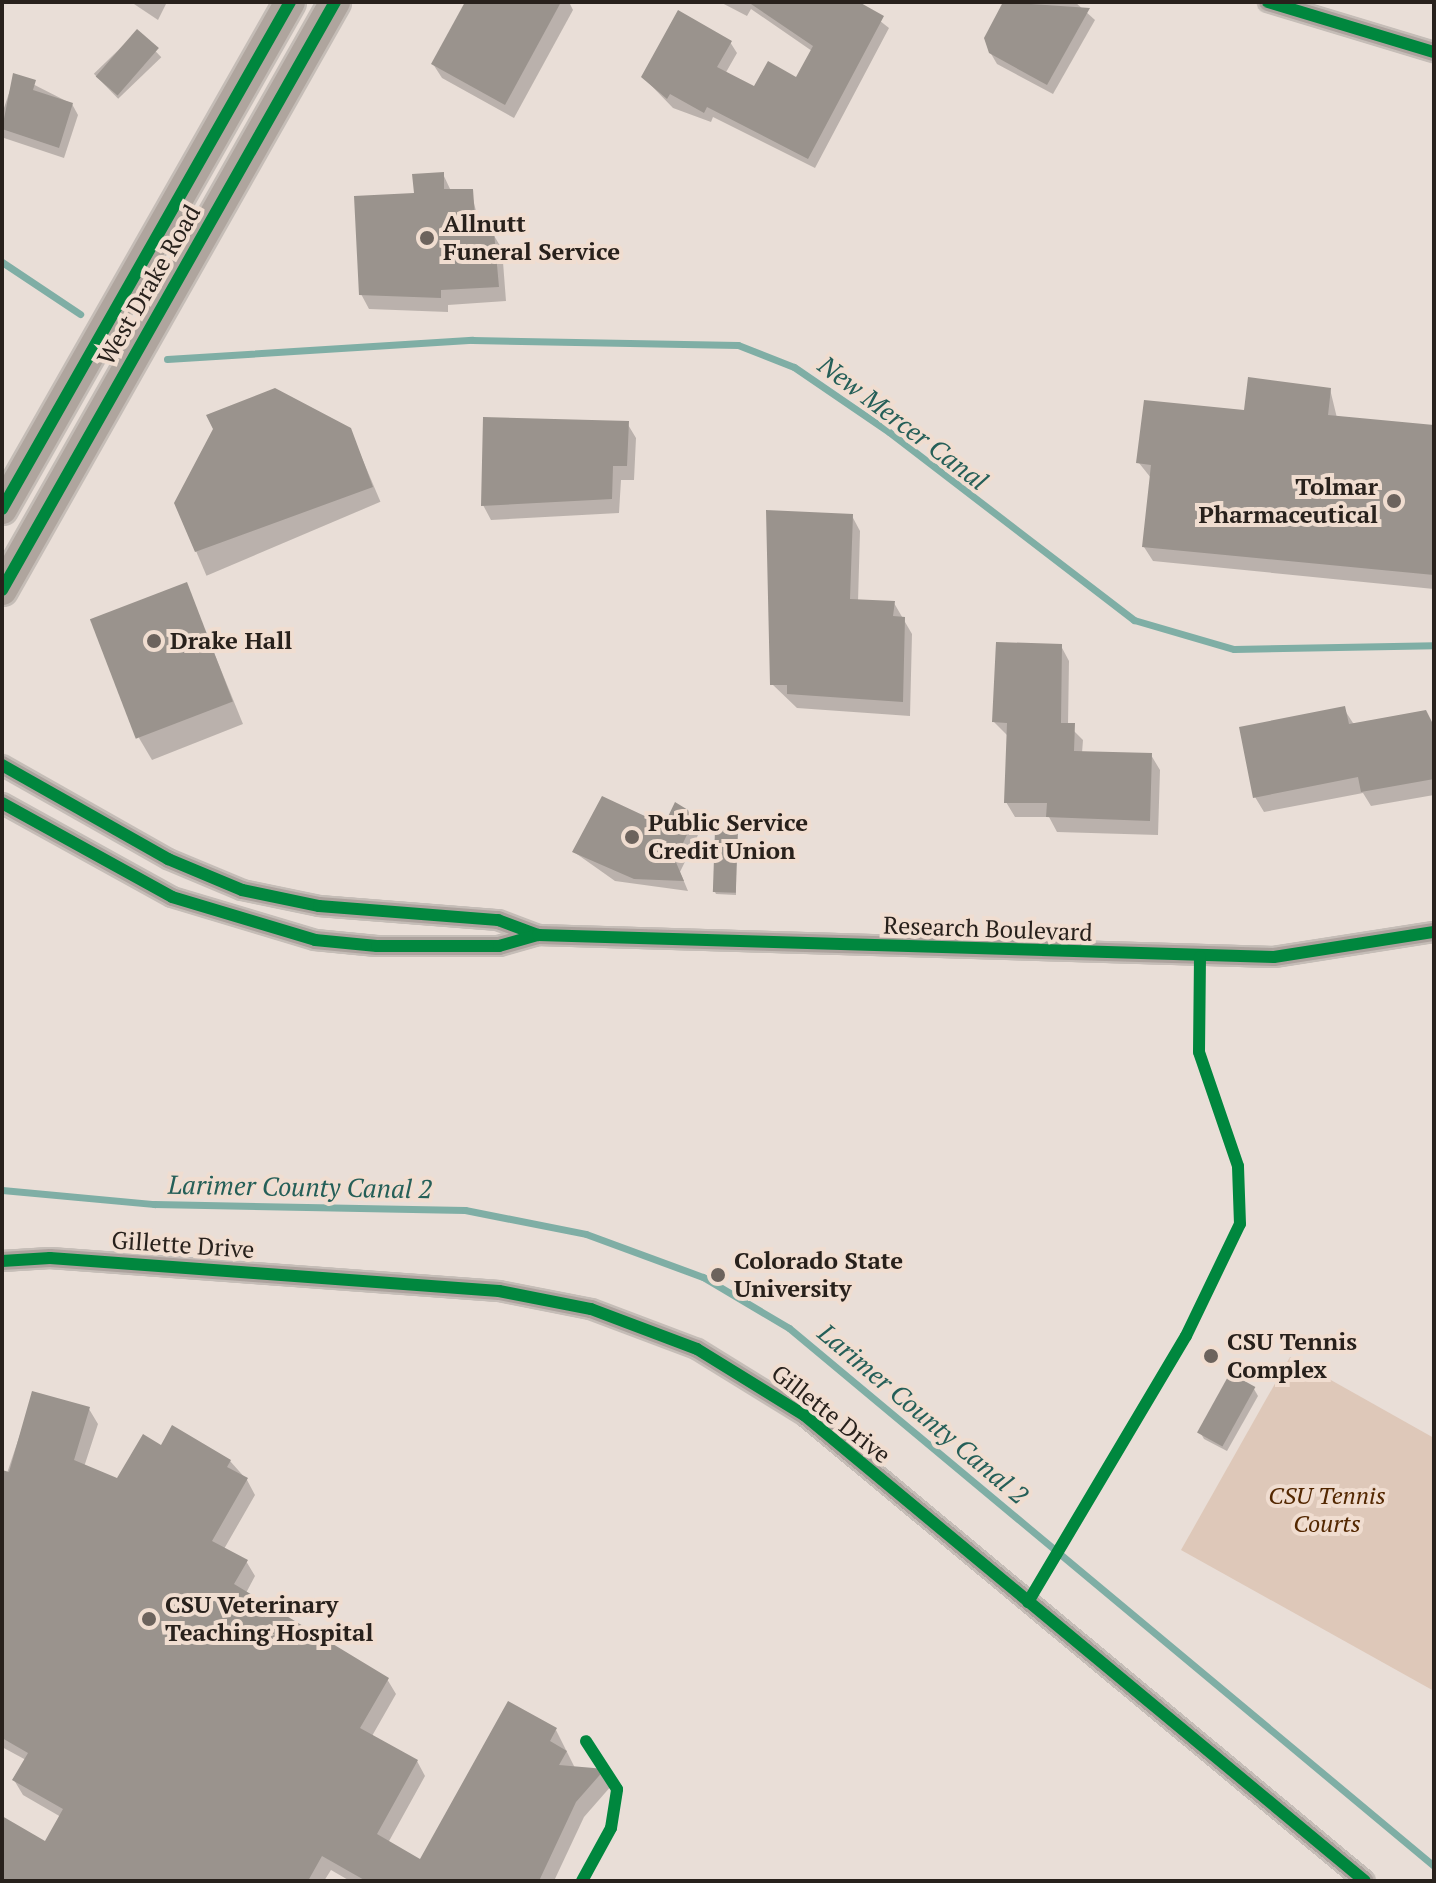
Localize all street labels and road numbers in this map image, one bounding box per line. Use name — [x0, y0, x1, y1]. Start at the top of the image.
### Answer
street label: West Drake Road — [92, 200, 206, 370]
street label: Research Boulevard — [883, 911, 1093, 947]
street label: Gillette Drive — [111, 1226, 255, 1264]
street label: Gillette Drive — [766, 1359, 896, 1469]

